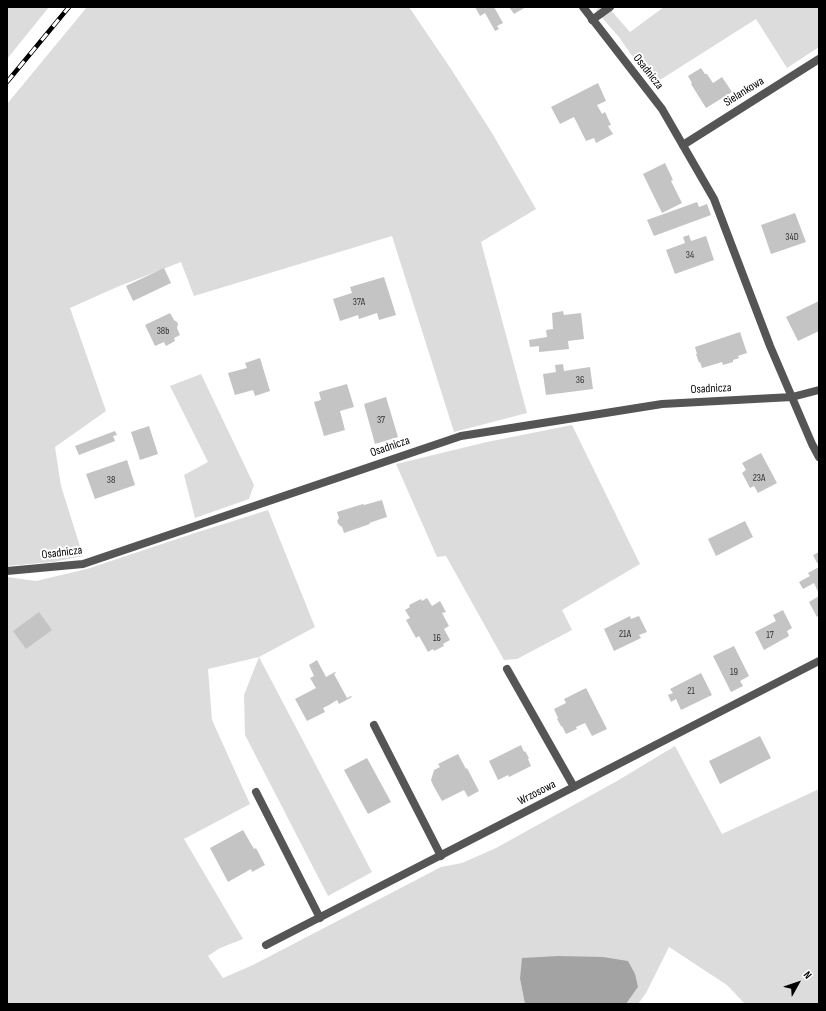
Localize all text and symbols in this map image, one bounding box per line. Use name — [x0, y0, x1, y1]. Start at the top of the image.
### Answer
street label: Osadnicza — [630, 51, 666, 93]
street label: Sielankowa — [721, 74, 767, 110]
house number: 34D — [785, 231, 799, 243]
house number: 34 — [686, 249, 694, 261]
house number: 37A — [353, 296, 365, 308]
house number: 38b — [157, 325, 169, 337]
house number: 36 — [576, 374, 584, 386]
street label: Osadnicza — [690, 381, 732, 397]
house number: 37 — [377, 414, 385, 426]
street label: Osadnicza — [368, 434, 412, 460]
house number: 23A — [753, 472, 765, 484]
house number: 38 — [107, 474, 115, 486]
street label: Osadnicza — [41, 543, 83, 563]
house number: 21A — [619, 628, 631, 640]
house number: 17 — [766, 629, 774, 641]
house number: 16 — [433, 632, 441, 644]
house number: 19 — [730, 666, 738, 678]
house number: 21 — [687, 685, 695, 697]
street label: Wrzosowa — [516, 777, 558, 809]
north arrow — [778, 963, 818, 1003]
text: N — [801, 969, 814, 981]

